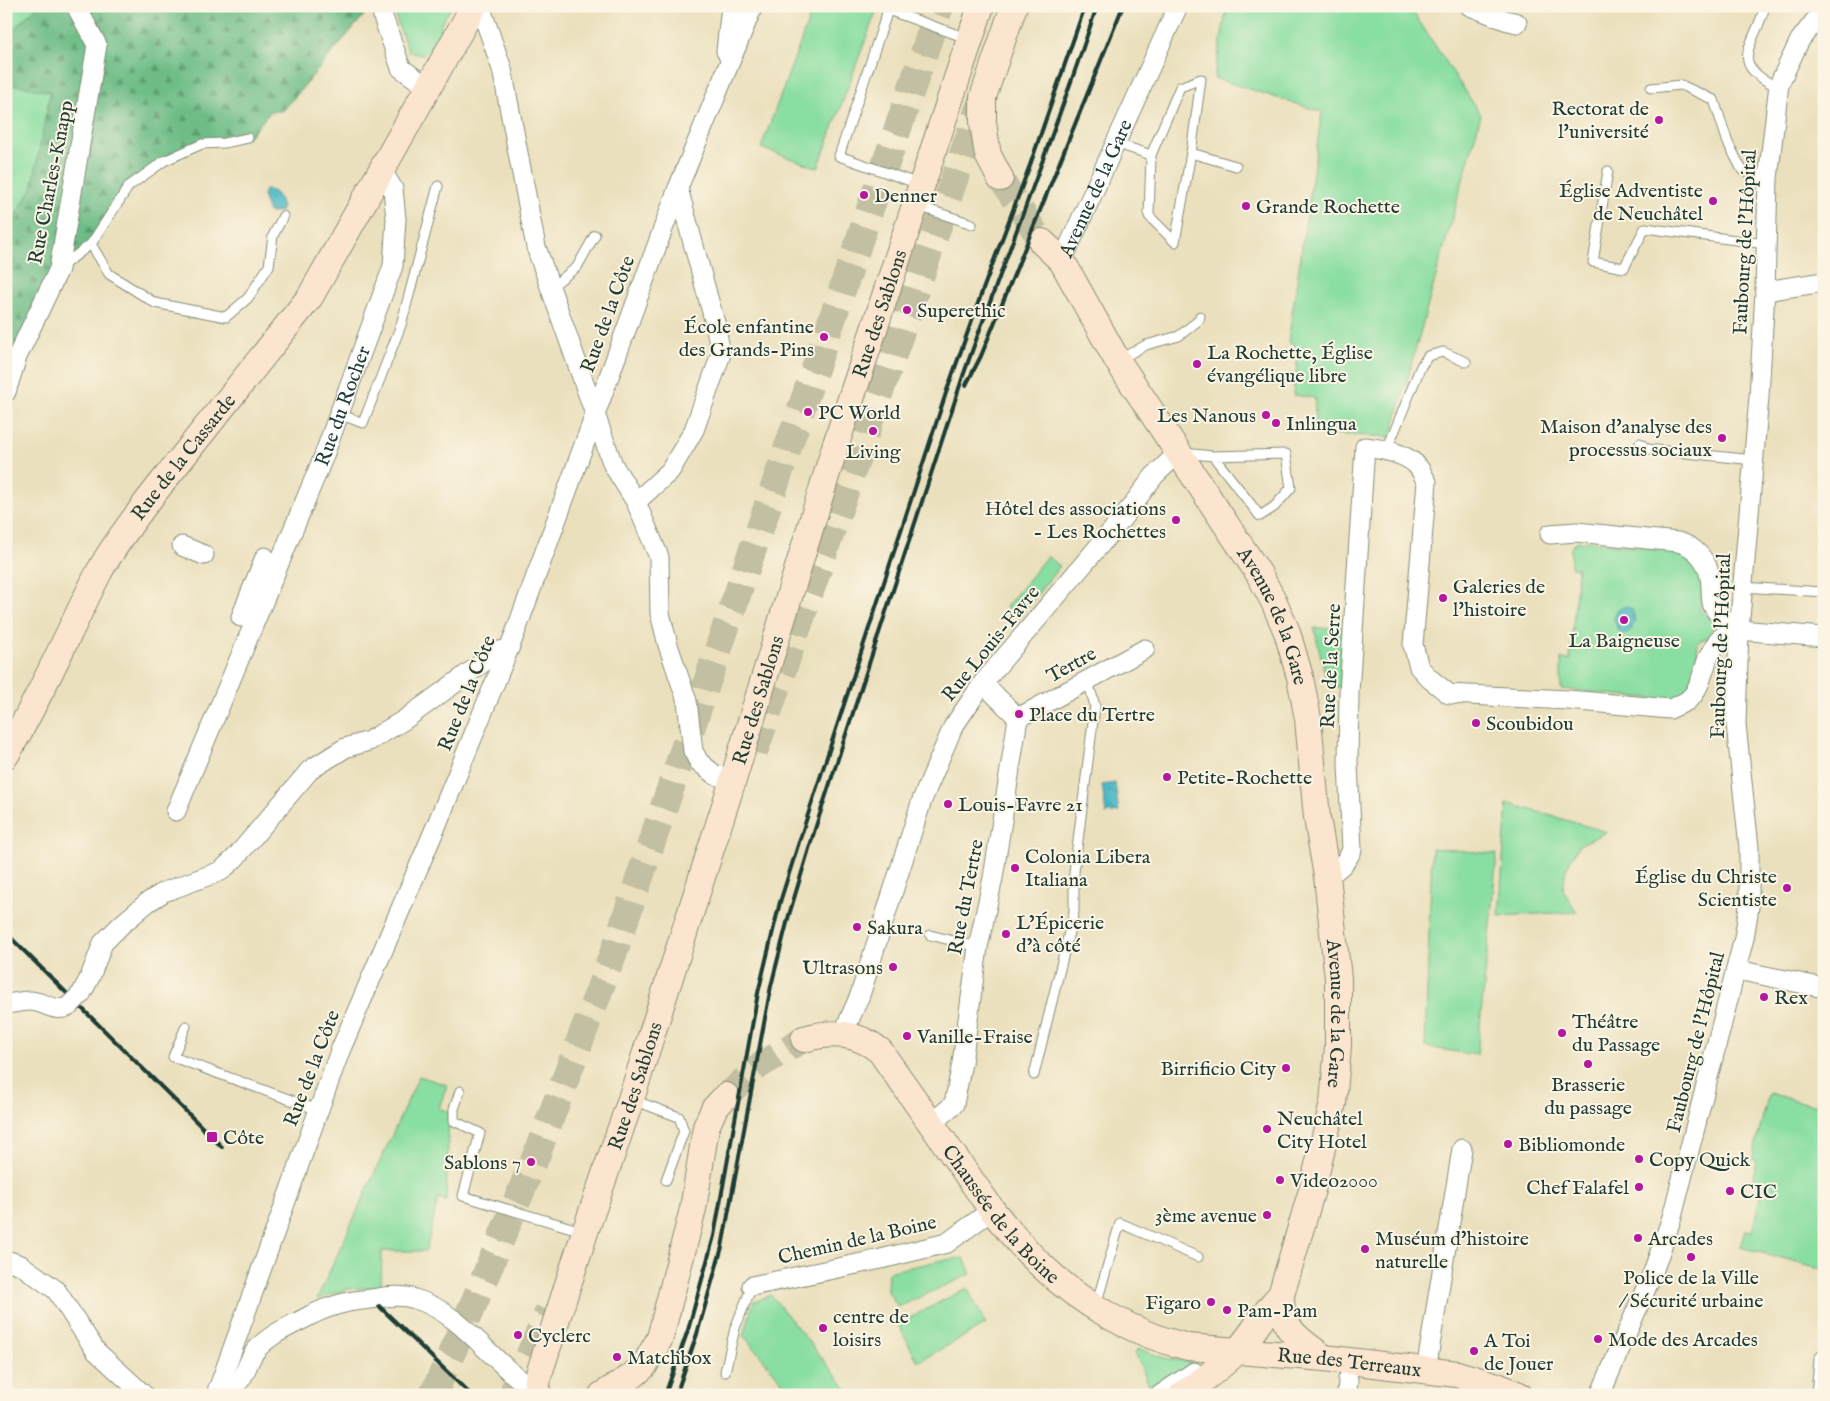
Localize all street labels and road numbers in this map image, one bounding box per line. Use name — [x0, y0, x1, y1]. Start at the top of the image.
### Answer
street label: Rue Charles-Knapp — [23, 98, 80, 266]
street label: Avenue de la Gare — [1054, 116, 1139, 263]
street label: Faubourg de l'Hôpital — [1728, 148, 1763, 335]
street label: Rue des Sablons — [848, 247, 913, 382]
street label: Rue de la Côte — [576, 253, 641, 377]
street label: Rue du Rocher — [310, 342, 377, 470]
street label: Rue de la Cassarde — [126, 389, 242, 526]
street label: Avenue de la Gare — [1230, 542, 1312, 687]
street label: Faubourg de l'Hôpital — [1706, 552, 1737, 739]
street label: Rue Louis-Favre — [937, 581, 1046, 707]
street label: Rue de la Serre — [1316, 603, 1347, 729]
street label: Rue de la Côte — [433, 632, 502, 755]
street label: Rue des Sablons — [727, 633, 790, 768]
street label: Tertre — [1043, 642, 1101, 689]
street label: Rue du Tertre — [943, 837, 990, 957]
street label: Avenue de la Gare — [1320, 937, 1349, 1089]
street label: Faubourg de l'Hôpital — [1662, 949, 1731, 1135]
street label: Rue de la Côte — [279, 1007, 346, 1130]
street label: Rue des Sablons — [603, 1019, 669, 1154]
street label: Chaussée de la Boine — [936, 1141, 1064, 1290]
street label: Chemin de la Boine — [776, 1210, 939, 1271]
street label: Rue des Terreaux — [1276, 1343, 1423, 1384]

